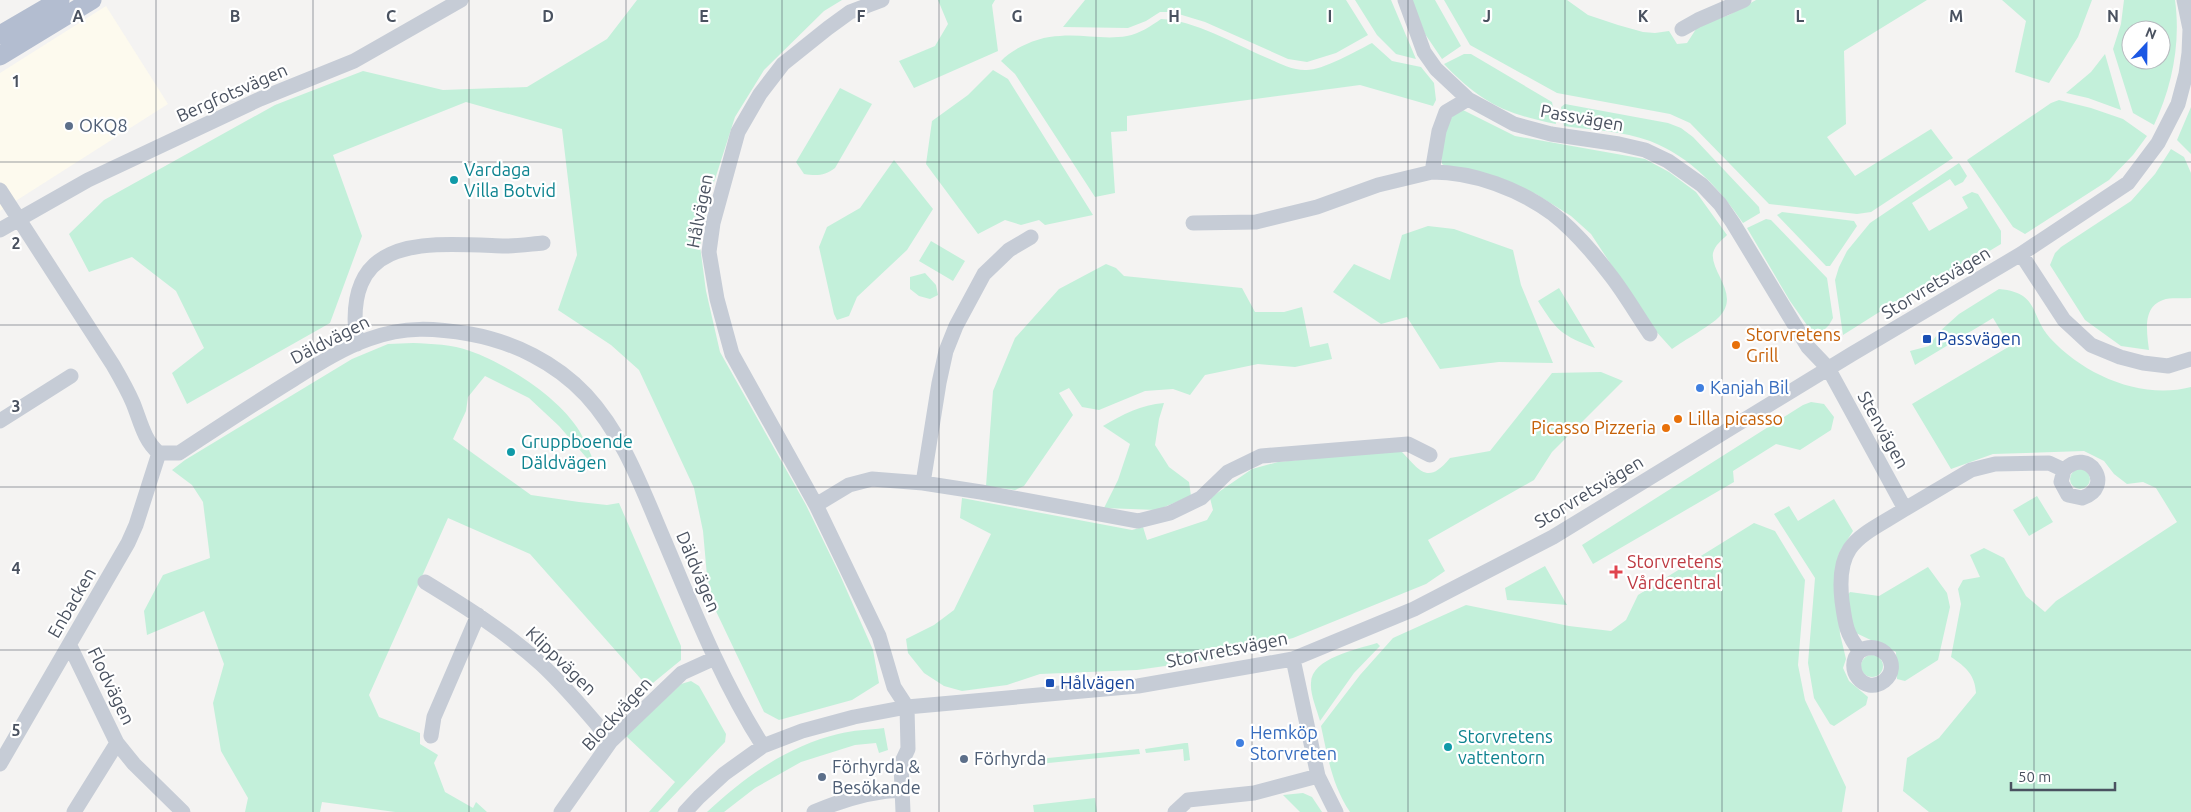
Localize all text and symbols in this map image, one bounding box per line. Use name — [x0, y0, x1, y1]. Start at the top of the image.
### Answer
text: A — [72, 7, 84, 25]
text: B — [230, 7, 240, 25]
text: C — [386, 7, 396, 25]
text: D — [542, 7, 554, 25]
text: E — [699, 7, 709, 25]
text: F — [857, 7, 866, 25]
text: G — [1011, 7, 1023, 25]
text: H — [1168, 7, 1180, 25]
text: I — [1328, 7, 1332, 25]
text: J — [1483, 7, 1491, 25]
text: K — [1638, 7, 1649, 25]
text: L — [1796, 7, 1805, 25]
text: M — [1949, 7, 1963, 25]
text: N — [2107, 7, 2119, 25]
north arrow — [2121, 20, 2171, 70]
text: N — [2143, 24, 2159, 42]
street label: Bergfotsvägen — [173, 59, 290, 125]
text: 1 — [11, 72, 21, 90]
street label: Passvägen — [1539, 100, 1625, 134]
place label: OKQ8 — [79, 115, 128, 136]
marker: OKQ8 — [63, 120, 75, 132]
place label: Vardaga Villa Botvid — [464, 159, 556, 200]
street label: Hålvägen — [682, 172, 716, 250]
marker: Vardaga Villa Botvid — [448, 174, 460, 186]
text: 2 — [11, 234, 21, 252]
street label: Storvretsvägen — [1878, 242, 1993, 322]
street label: Däldvägen — [287, 311, 372, 367]
place label: Storvretens Grill — [1746, 324, 1841, 365]
place label: Passvägen — [1937, 328, 2021, 348]
marker: Passvägen — [1921, 333, 1933, 345]
marker: Storvretens Grill — [1730, 339, 1742, 351]
place label: Kanjah Bil — [1710, 377, 1789, 397]
marker: Kanjah Bil — [1694, 382, 1706, 394]
street label: Stenvägen — [1854, 387, 1913, 472]
text: 3 — [11, 397, 21, 415]
place label: Lilla picasso — [1688, 408, 1783, 428]
marker: Lilla picasso — [1672, 413, 1684, 425]
place label: Picasso Pizzeria — [1531, 417, 1656, 437]
marker: Picasso Pizzeria — [1660, 422, 1672, 434]
place label: Gruppboende Däldvägen — [521, 431, 633, 472]
marker: Gruppboende Däldvägen — [505, 446, 517, 458]
street label: Storvretsvägen — [1531, 451, 1646, 531]
street label: Däldvägen — [673, 528, 725, 615]
place label: Storvretens Vårdcentral — [1627, 551, 1722, 592]
text: 4 — [11, 559, 21, 577]
street label: Enbacken — [43, 564, 99, 641]
marker: Storvretens Vårdcentral — [1609, 565, 1623, 579]
street label: Klippvägen — [522, 622, 601, 699]
street label: Storvretsvägen — [1164, 627, 1289, 671]
street label: Flodvägen — [85, 644, 139, 728]
place label: Hålvägen — [1060, 672, 1135, 692]
street label: Blockvägen — [577, 673, 655, 754]
marker: Hålvägen — [1044, 677, 1056, 689]
text: 5 — [11, 721, 21, 739]
place label: Hemköp Storvreten — [1250, 722, 1337, 763]
place label: Storvretens vattentorn — [1458, 726, 1553, 767]
marker: Hemköp Storvreten — [1234, 737, 1246, 749]
marker: Storvretens vattentorn — [1442, 741, 1454, 753]
place label: Förhyrda — [974, 748, 1046, 768]
marker: Förhyrda — [958, 753, 970, 765]
place label: Förhyrda & Besökande — [832, 756, 921, 797]
scale bar — [2011, 760, 2115, 792]
text: 50 m — [2018, 768, 2051, 785]
marker: Förhyrda & Besökande — [816, 771, 828, 783]

